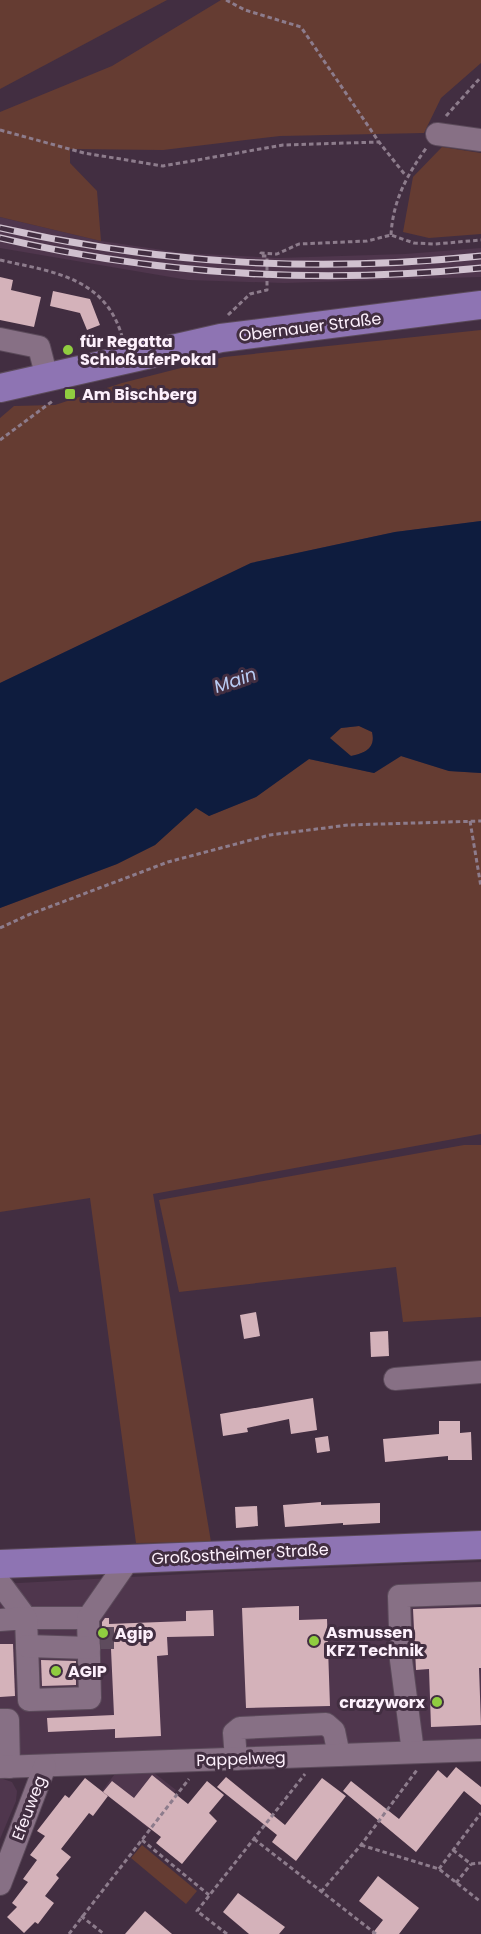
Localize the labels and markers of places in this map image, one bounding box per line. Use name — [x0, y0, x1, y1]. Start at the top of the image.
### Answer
place label: für Regatta SchloßuferPokal — [80, 330, 216, 371]
marker: für Regatta SchloßuferPokal — [61, 343, 75, 357]
place label: Am Bischberg — [82, 383, 197, 406]
marker: Am Bischberg — [63, 387, 77, 401]
place label: Asmussen KFZ Technik — [326, 1621, 424, 1662]
place label: Agip — [115, 1622, 153, 1645]
marker: Agip — [96, 1626, 110, 1640]
marker: Asmussen KFZ Technik — [307, 1634, 321, 1648]
place label: AGIP — [68, 1660, 107, 1683]
marker: AGIP — [49, 1664, 63, 1678]
place label: crazyworx — [339, 1691, 426, 1714]
marker: crazyworx — [430, 1695, 444, 1709]

